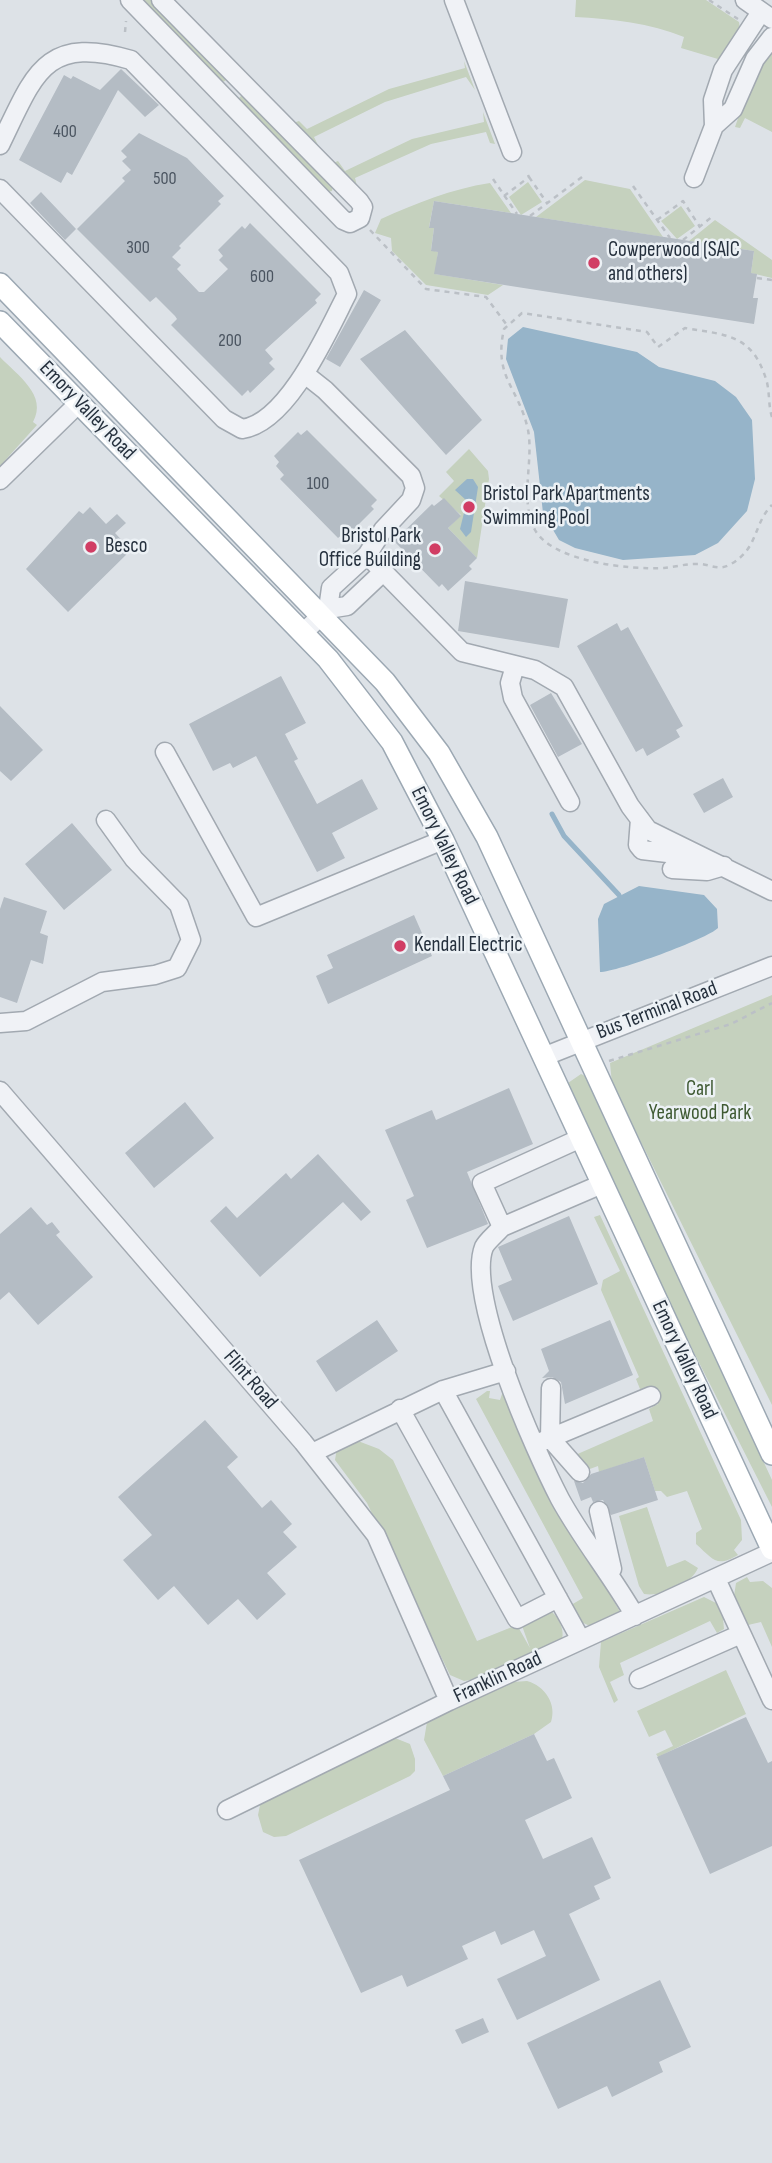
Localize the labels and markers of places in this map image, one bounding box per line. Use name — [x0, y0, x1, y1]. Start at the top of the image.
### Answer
place label: Cowperwood (SAIC and others) — [608, 238, 740, 288]
marker: Cowperwood (SAIC and others) — [586, 255, 602, 271]
place label: Bristol Park Apartments Swimming Pool — [483, 482, 650, 532]
marker: Bristol Park Apartments Swimming Pool — [461, 499, 477, 515]
place label: Bristol Park Office Building — [319, 524, 421, 574]
place label: Besco — [105, 534, 147, 560]
marker: Besco — [83, 539, 99, 555]
marker: Bristol Park Office Building — [427, 541, 443, 557]
place label: Kendall Electric — [414, 933, 523, 959]
marker: Kendall Electric — [392, 938, 408, 954]

